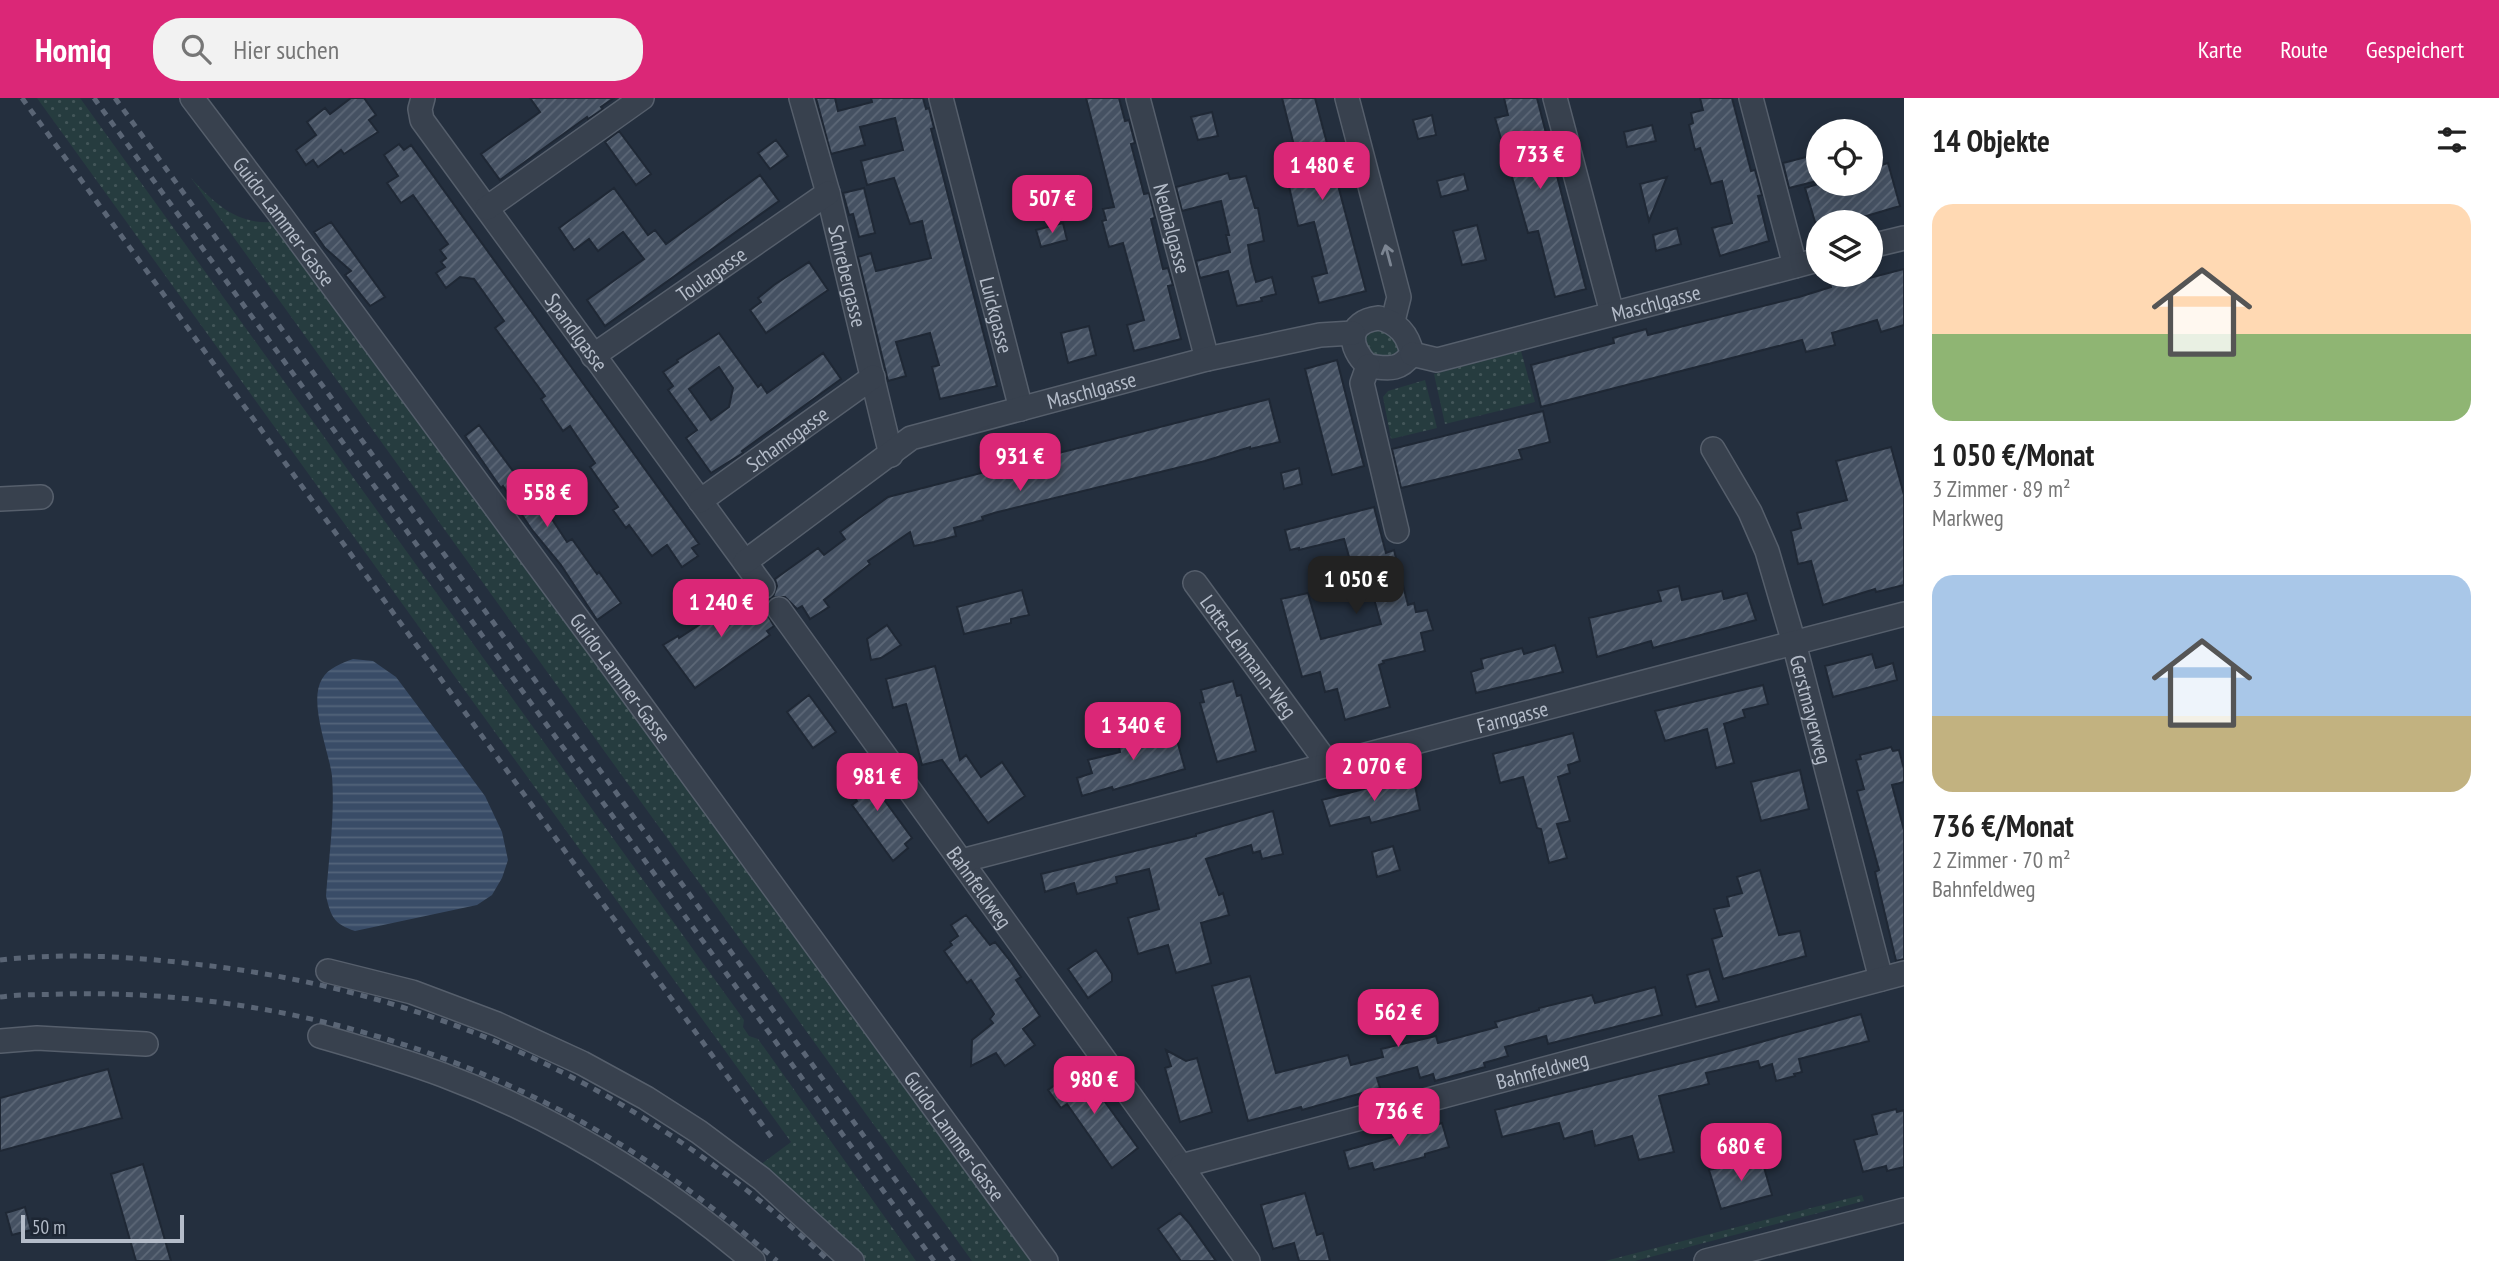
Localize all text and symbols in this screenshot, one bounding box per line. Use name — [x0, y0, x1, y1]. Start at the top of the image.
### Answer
search box — [153, 18, 643, 81]
text: Homiq — [35, 28, 111, 71]
icon: search — [177, 30, 215, 68]
text: Hier suchen — [233, 33, 339, 66]
text: Karte — [2198, 34, 2242, 65]
text: Route — [2280, 34, 2328, 65]
text: Gespeichert — [2366, 34, 2464, 65]
map controls — [1806, 119, 1883, 287]
button: locate — [1806, 119, 1883, 196]
text: 14 Objekte — [1932, 121, 2050, 160]
icon: filters — [2433, 121, 2471, 159]
pin: 733 € — [1491, 132, 1589, 191]
text: 733 € — [1516, 139, 1564, 168]
pin: 1 480 € — [1257, 142, 1387, 202]
text: 1 480 € — [1290, 150, 1354, 179]
street label: Guido-Lammer-Gasse — [227, 151, 342, 291]
pin: 507 € — [1003, 176, 1101, 235]
street label: Nedbalgasse — [1148, 181, 1197, 276]
text: 507 € — [1028, 183, 1076, 212]
button: layers — [1806, 210, 1883, 287]
street label: Schrebergasse — [823, 222, 873, 330]
street label: Toulagasse — [671, 240, 752, 308]
one-way arrow — [1381, 244, 1394, 267]
icon: home — [2139, 249, 2265, 375]
street label: Luickgasse — [974, 274, 1020, 356]
street label: Maschlgasse — [1608, 278, 1703, 327]
street label: Spandlgasse — [539, 288, 614, 376]
street label: Maschlgasse — [1044, 365, 1139, 415]
street label: Schamsgasse — [740, 400, 834, 477]
pin: 931 € — [971, 434, 1069, 493]
text: 1 050 €/Monat — [1932, 435, 2094, 474]
text: 931 € — [996, 441, 1044, 470]
pin: 558 € — [498, 470, 596, 529]
text: 3 Zimmer · 89 m² — [1932, 474, 2070, 503]
text: 558 € — [523, 477, 571, 506]
text: Markweg — [1932, 503, 2004, 532]
pin: 1 050 € — [1291, 556, 1421, 616]
text: 1 050 € — [1324, 564, 1388, 593]
pin: 1 240 € — [656, 580, 786, 639]
text: 1 240 € — [689, 587, 753, 616]
street label: Lotte-Lehmann-Weg — [1195, 589, 1303, 723]
street label: Guido-Lammer-Gasse — [564, 607, 677, 748]
icon: home — [2139, 620, 2265, 746]
street label: Gerstmayerweg — [1784, 652, 1838, 767]
street label: Farngasse — [1474, 694, 1551, 739]
pin: 1 340 € — [1068, 702, 1198, 762]
text: 1 340 € — [1101, 710, 1165, 739]
pin: 2 070 € — [1309, 744, 1439, 803]
text: 2 070 € — [1342, 751, 1406, 780]
pin: 981 € — [828, 754, 926, 813]
text: 981 € — [853, 761, 901, 790]
text: 736 €/Monat — [1932, 806, 2074, 845]
street label: Bahnfeldweg — [941, 841, 1018, 933]
text: 2 Zimmer · 70 m² — [1932, 845, 2070, 874]
text: Bahnfeldweg — [1932, 874, 2035, 903]
pin: 562 € — [1349, 990, 1447, 1049]
text: 562 € — [1374, 997, 1422, 1026]
street label: Bahnfeldweg — [1493, 1044, 1591, 1095]
pin: 980 € — [1045, 1056, 1143, 1116]
text: 980 € — [1070, 1064, 1118, 1093]
street label: Guido-Lammer-Gasse — [898, 1065, 1011, 1206]
pin: 736 € — [1350, 1088, 1448, 1148]
text: 736 € — [1375, 1096, 1423, 1125]
pin: 680 € — [1692, 1124, 1790, 1183]
text: 680 € — [1717, 1131, 1765, 1160]
scale bar — [21, 1212, 184, 1244]
text: 50 m — [32, 1215, 66, 1239]

